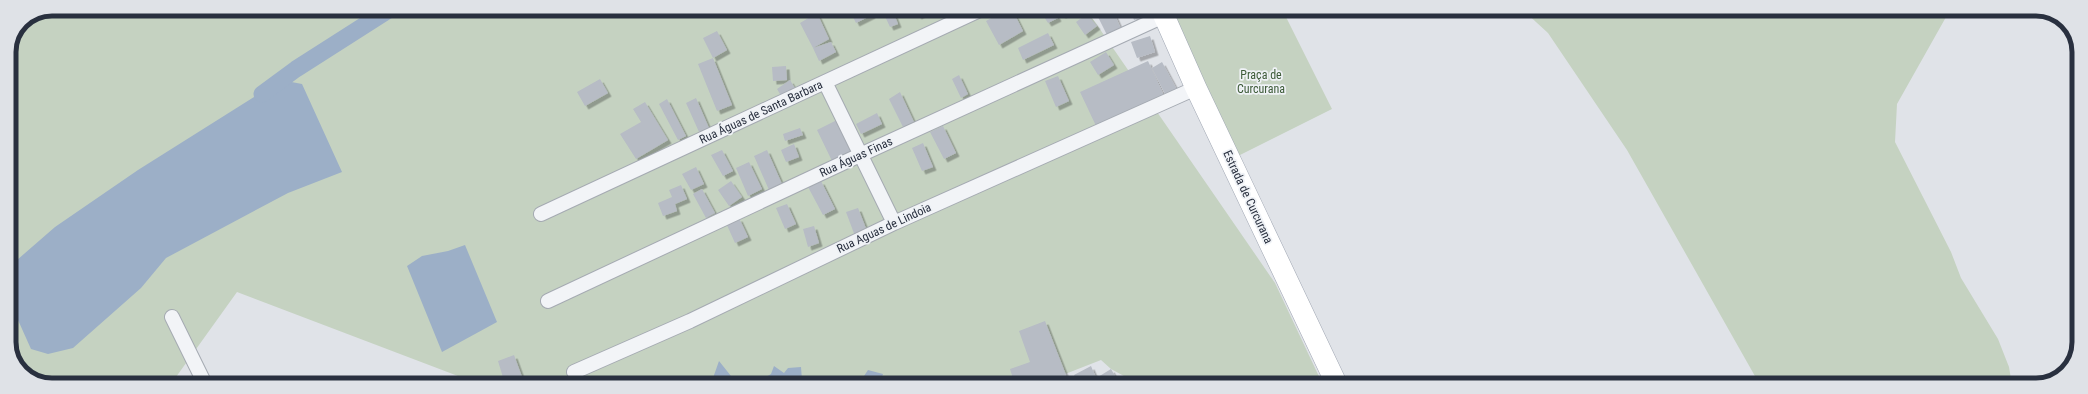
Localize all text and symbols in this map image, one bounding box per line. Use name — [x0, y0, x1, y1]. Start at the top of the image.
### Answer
park label: Praça de Curcurana — [1237, 68, 1285, 96]
street label: Rua Águas de Santa Barbara — [697, 76, 825, 147]
street label: Rua Águas Finas — [817, 133, 895, 180]
street label: Estrada de Curcurana — [1220, 148, 1276, 246]
street label: Rua Aguas de Lindoia — [835, 200, 934, 256]

